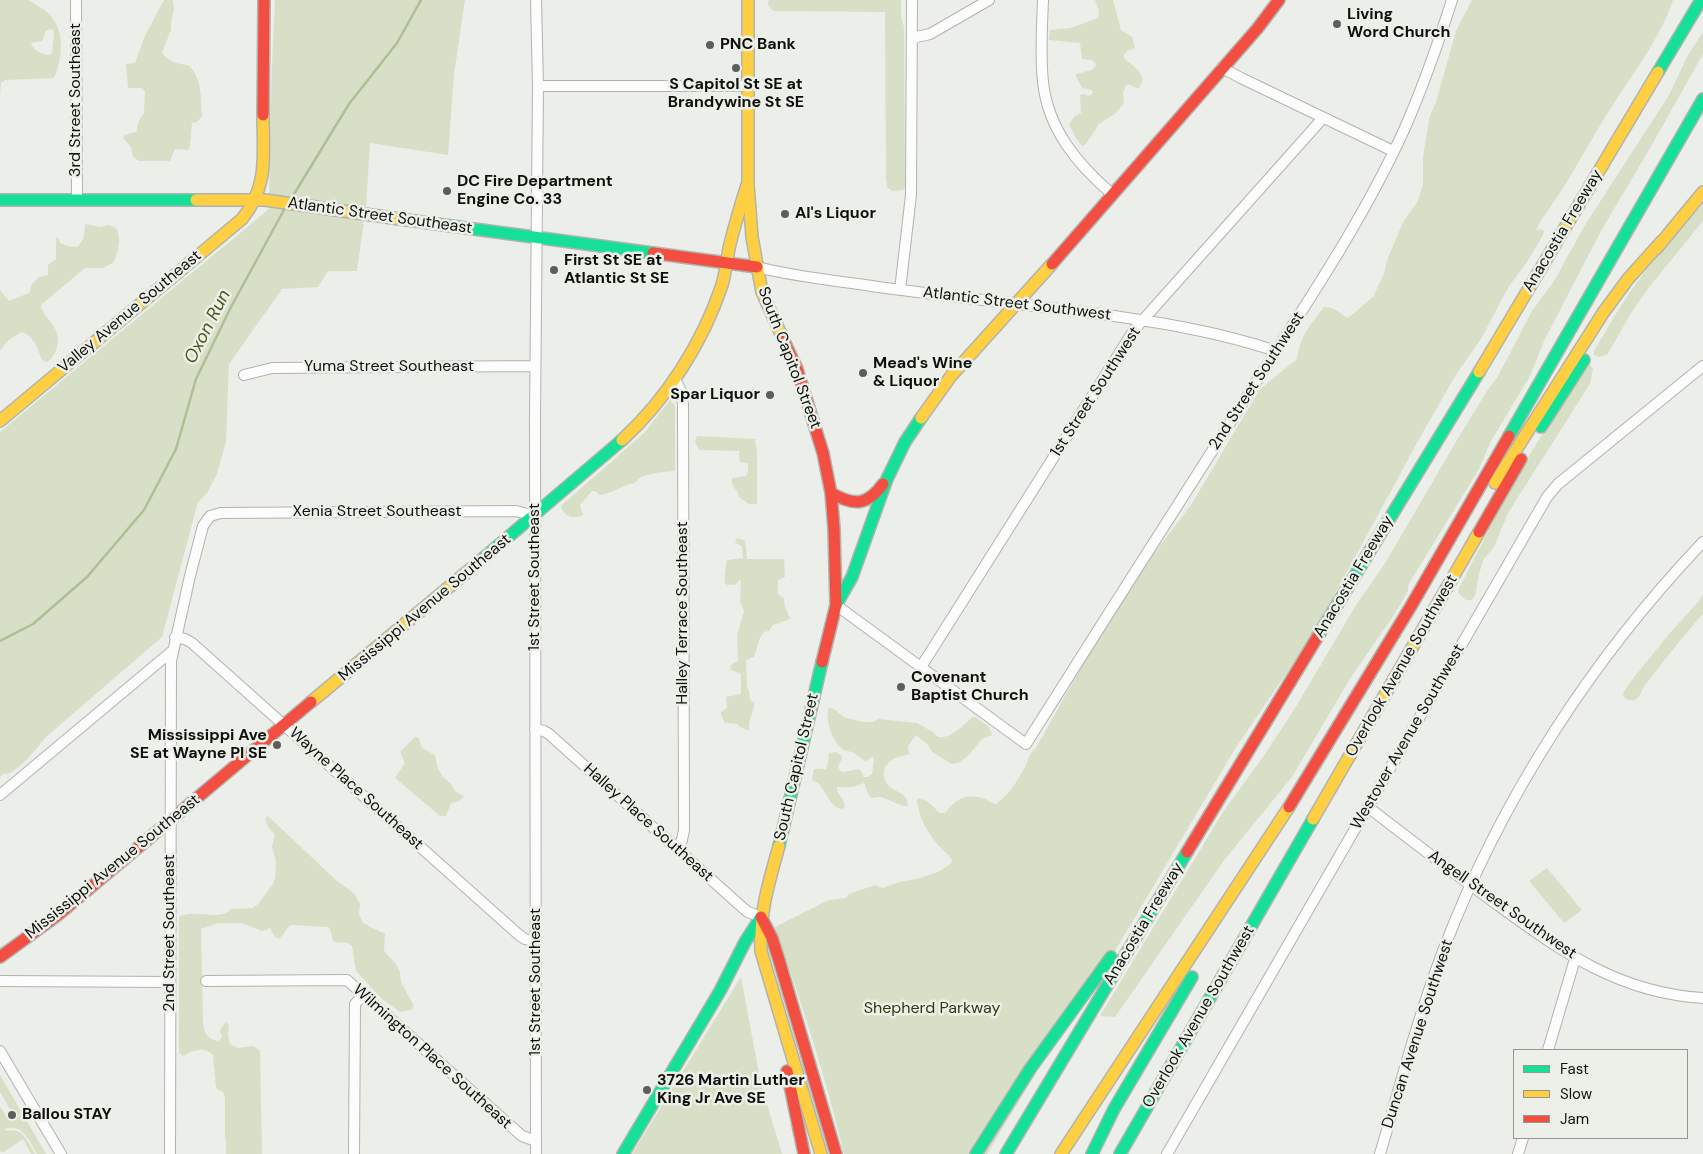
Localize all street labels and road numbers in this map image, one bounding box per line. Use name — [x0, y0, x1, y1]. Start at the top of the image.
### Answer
street label: 3rd Street Southeast — [66, 23, 86, 177]
street label: Anacostia Freeway — [1519, 166, 1607, 296]
street label: Atlantic Street Southeast — [287, 194, 473, 238]
street label: Valley Avenue Southeast — [54, 246, 206, 378]
street label: Atlantic Street Southwest — [922, 283, 1112, 325]
street label: South Capitol Street — [753, 284, 825, 432]
street label: 2nd Street Southwest — [1205, 308, 1309, 454]
street label: 1st Street Southwest — [1047, 323, 1145, 461]
street label: Yuma Street Southeast — [304, 357, 474, 377]
street label: Xenia Street Southeast — [293, 502, 461, 522]
street label: 1st Street Southeast — [525, 503, 545, 651]
street label: Anacostia Freeway — [1310, 512, 1398, 642]
street label: Halley Terrace Southeast — [673, 521, 693, 705]
street label: Mississippi Avenue Southeast — [335, 530, 515, 686]
street label: Overlook Avenue Southwest — [1342, 571, 1462, 761]
street label: Westover Avenue Southwest — [1347, 641, 1469, 833]
street label: South Capitol Street — [771, 692, 823, 842]
street label: Wayne Place Southeast — [285, 724, 427, 854]
street label: Halley Place Southeast — [579, 760, 717, 886]
street label: Mississippi Avenue Southeast — [22, 791, 204, 943]
street label: Angell Street Southwest — [1424, 846, 1580, 964]
street label: 2nd Street Southeast — [160, 854, 180, 1012]
street label: Anacostia Freeway — [1100, 859, 1188, 989]
street label: 1st Street Southeast — [526, 908, 546, 1056]
street label: Overlook Avenue Southwest — [1139, 922, 1259, 1112]
street label: Duncan Avenue Southwest — [1378, 937, 1458, 1131]
street label: Wilmington Place Southeast — [349, 981, 515, 1133]

